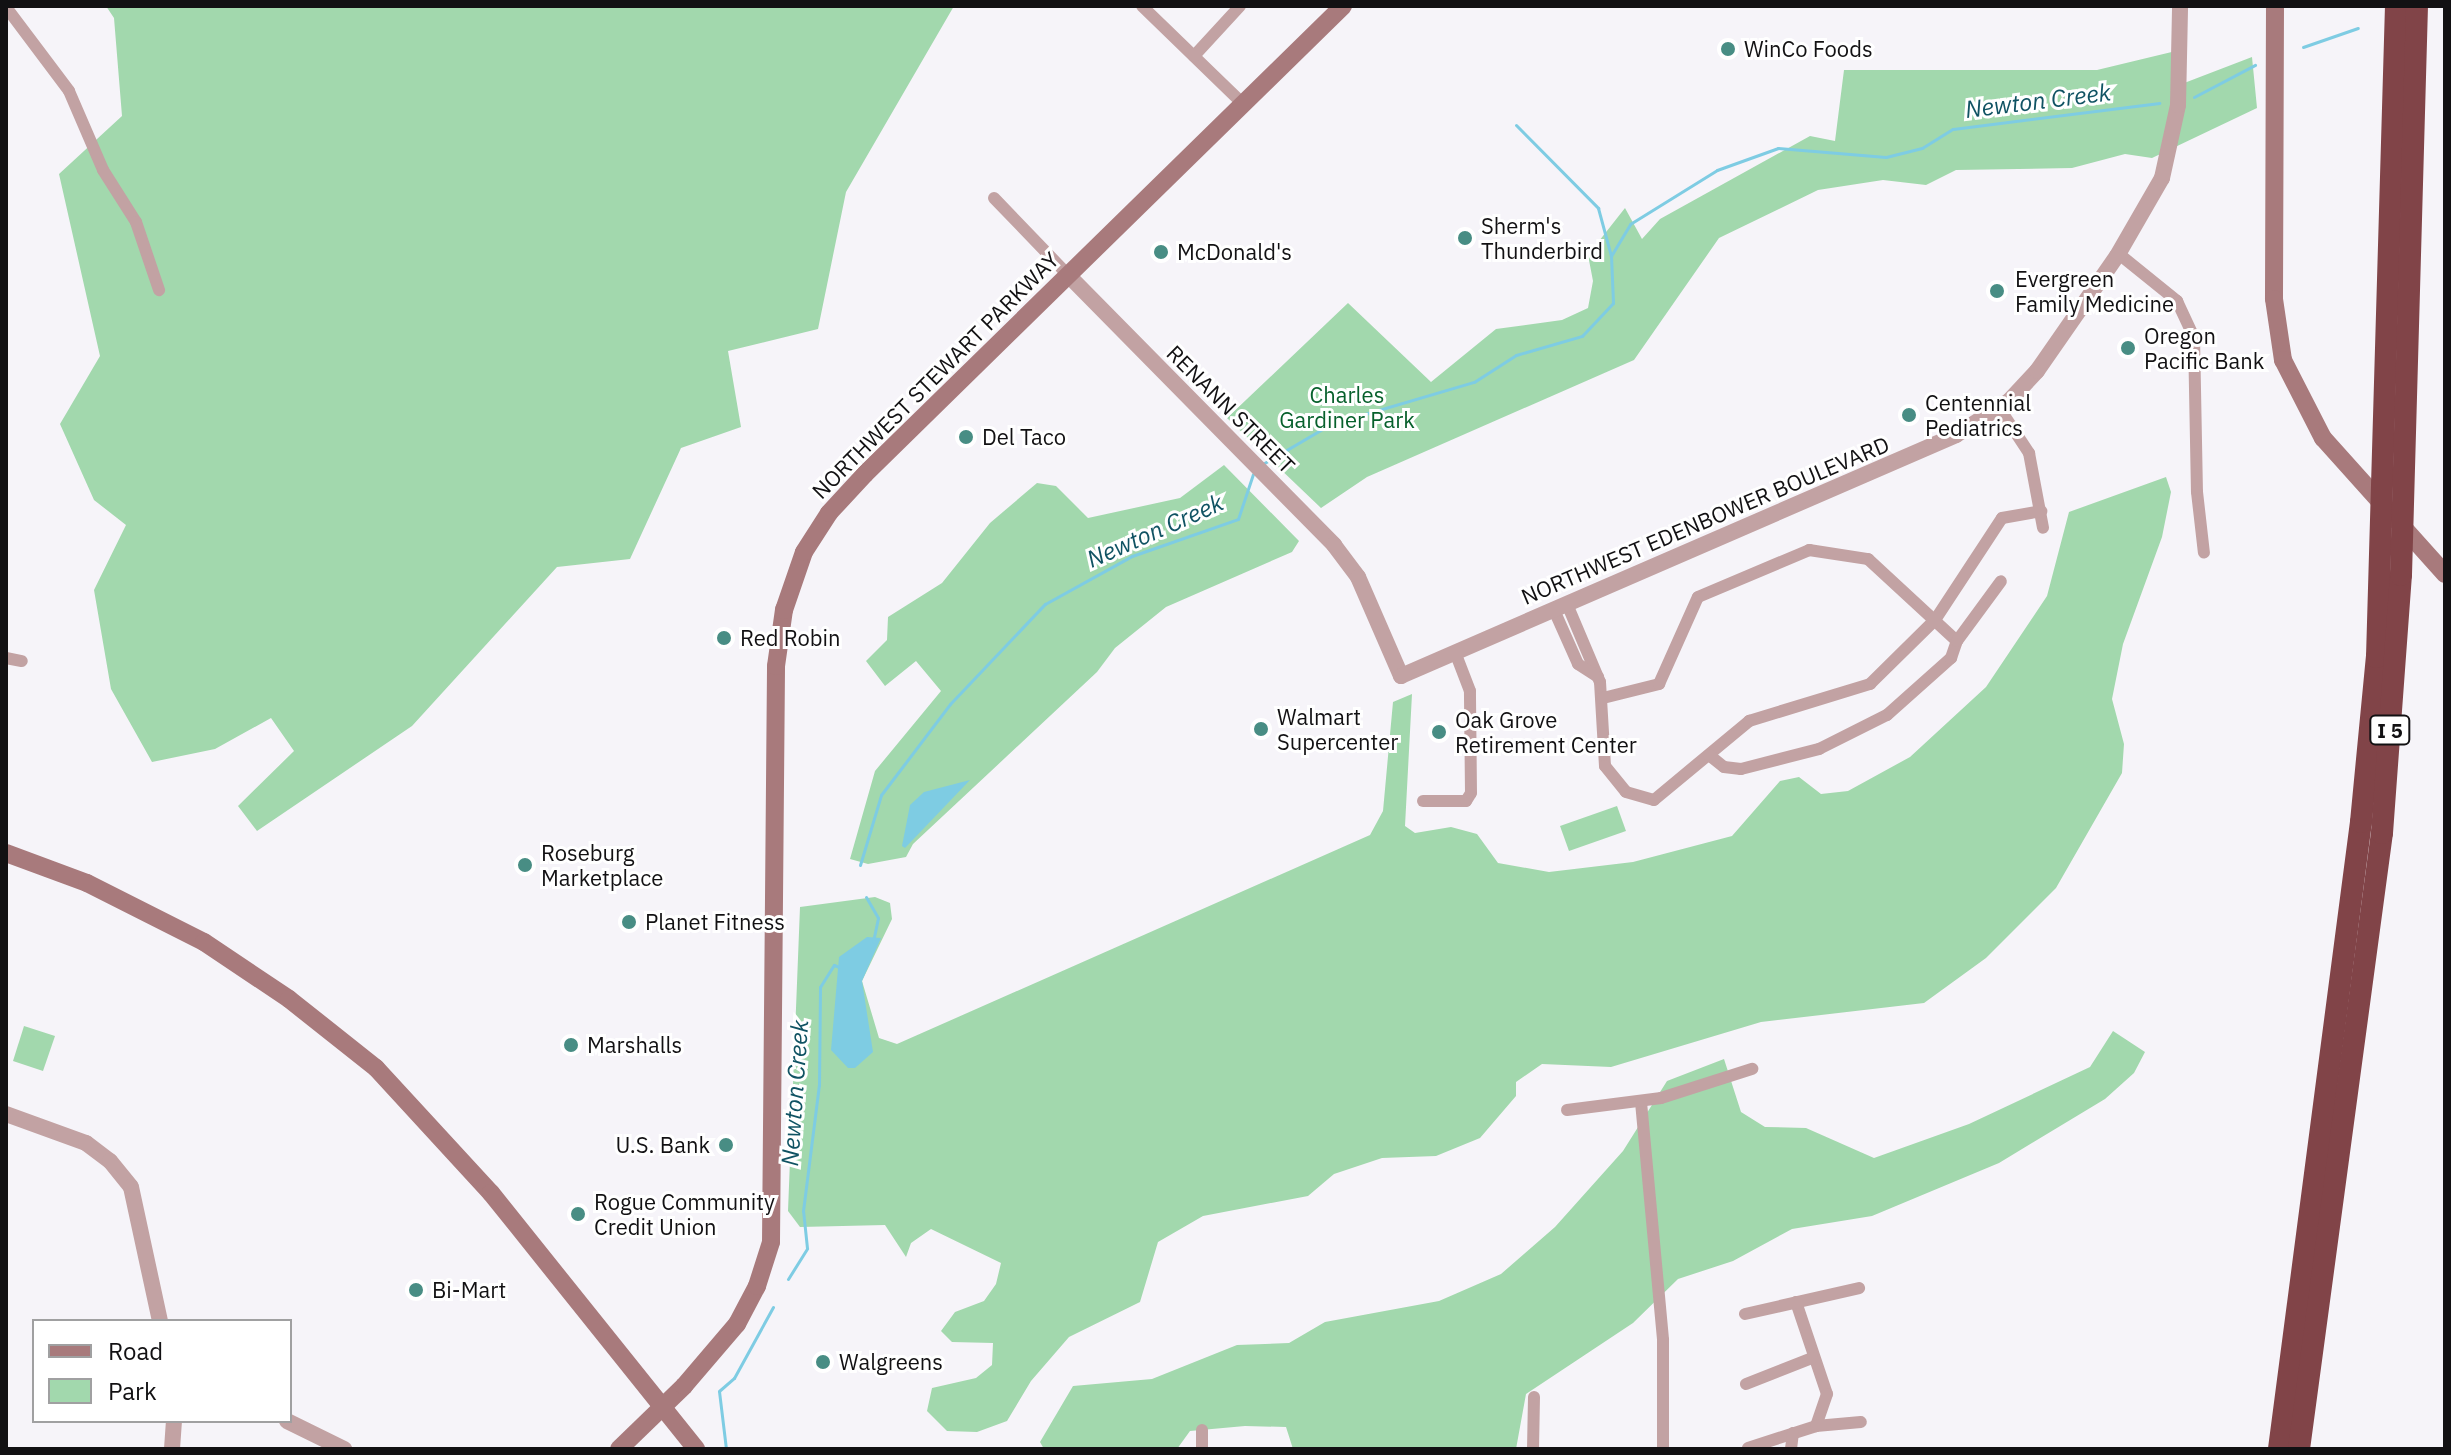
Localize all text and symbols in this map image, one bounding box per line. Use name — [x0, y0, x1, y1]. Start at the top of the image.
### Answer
place label: WinCo Foods — [1744, 36, 1873, 62]
marker: WinCo Foods — [1719, 40, 1737, 58]
water label: Newton Creek — [1964, 78, 2112, 124]
place label: Sherm's Thunderbird — [1481, 212, 1603, 264]
marker: Sherm's Thunderbird — [1456, 229, 1474, 247]
place label: McDonald's — [1177, 239, 1292, 265]
marker: McDonald's — [1152, 243, 1170, 261]
street label: NORTHWEST STEWART PARKWAY — [806, 246, 1064, 504]
place label: Evergreen Family Medicine — [2015, 265, 2174, 316]
marker: Evergreen Family Medicine — [1986, 280, 2008, 302]
place label: Oregon Pacific Bank — [2144, 322, 2264, 374]
street label: RENANN STREET — [1161, 339, 1301, 479]
marker: Oregon Pacific Bank — [2119, 339, 2137, 357]
park label: Charles Gardiner Park — [1279, 381, 1415, 432]
place label: Centennial Pediatrics — [1925, 389, 2031, 440]
marker: Centennial Pediatrics — [1900, 406, 1918, 424]
place label: Del Taco — [982, 424, 1066, 450]
marker: Del Taco — [957, 428, 975, 446]
street label: NORTHWEST EDENBOWER BOULEVARD — [1517, 430, 1893, 610]
water label: Newton Creek — [1082, 488, 1228, 574]
place label: Red Robin — [740, 625, 841, 651]
marker: Red Robin — [715, 629, 733, 647]
place label: Walmart Supercenter — [1277, 703, 1398, 754]
place label: Oak Grove Retirement Center — [1455, 706, 1637, 758]
road number: I 5 — [2368, 714, 2412, 746]
marker: Walmart Supercenter — [1252, 720, 1270, 738]
marker: Oak Grove Retirement Center — [1430, 723, 1448, 741]
place label: Roseburg Marketplace — [541, 839, 663, 890]
marker: Roseburg Marketplace — [516, 856, 534, 874]
place label: Planet Fitness — [645, 909, 785, 935]
marker: Planet Fitness — [620, 913, 638, 931]
water label: Newton Creek — [776, 1019, 814, 1167]
place label: Marshalls — [587, 1032, 682, 1058]
marker: Marshalls — [562, 1036, 580, 1054]
place label: U.S. Bank — [615, 1132, 710, 1158]
marker: U.S. Bank — [717, 1136, 735, 1154]
place label: Rogue Community Credit Union — [594, 1188, 775, 1240]
marker: Rogue Community Credit Union — [569, 1205, 587, 1223]
place label: Bi-Mart — [432, 1277, 506, 1303]
marker: Bi-Mart — [407, 1281, 425, 1299]
legend — [32, 1319, 292, 1423]
text: Road — [108, 1335, 163, 1367]
place label: Walgreens — [839, 1349, 943, 1375]
marker: Walgreens — [814, 1353, 832, 1371]
text: Park — [108, 1375, 157, 1407]

